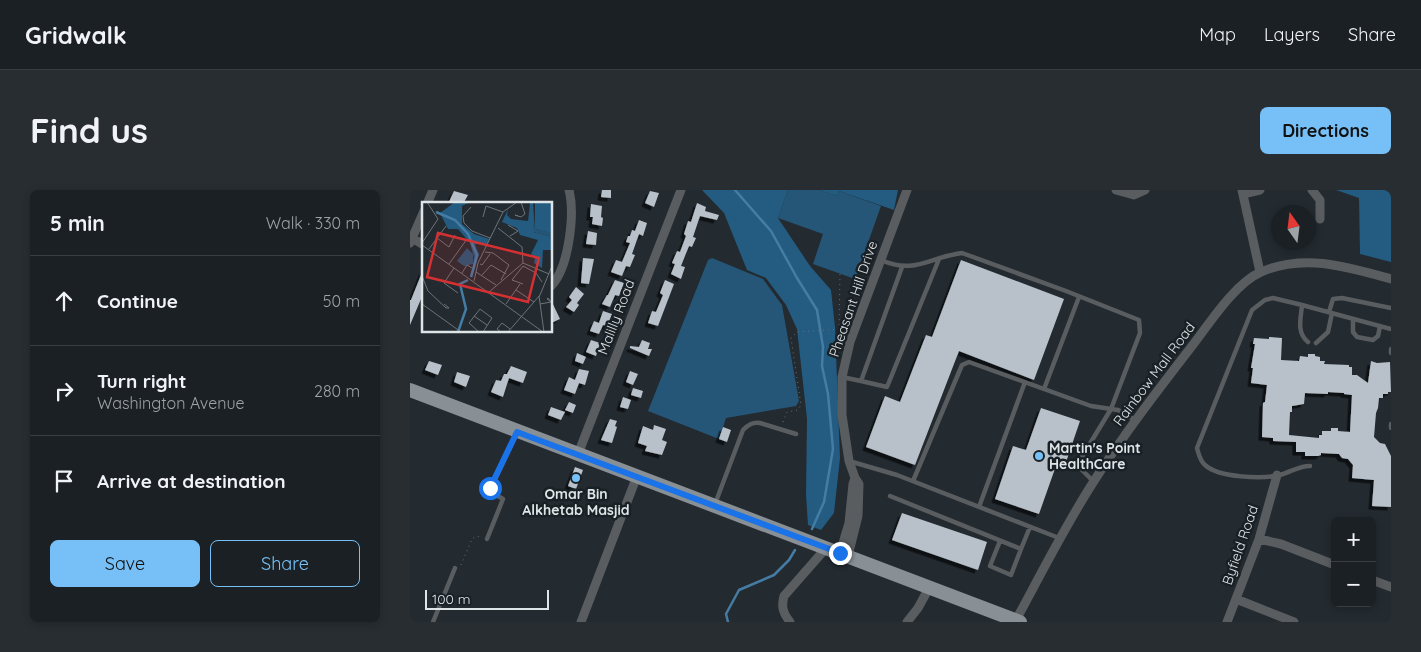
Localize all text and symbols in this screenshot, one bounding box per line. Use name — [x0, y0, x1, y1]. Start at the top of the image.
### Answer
text: Gridwalk — [25, 20, 127, 50]
text: Map — [1199, 23, 1236, 46]
text: Layers — [1264, 23, 1320, 46]
text: Share — [1348, 23, 1396, 46]
button: Directions — [1260, 107, 1391, 154]
text: Find us — [30, 108, 148, 152]
inset map — [422, 202, 552, 332]
north arrow — [1271, 205, 1316, 250]
text: 5 min — [50, 210, 105, 236]
text: Walk · 330 m — [266, 213, 360, 233]
street label: Pheasant Hill Drive — [825, 238, 881, 359]
street label: Malilly Road — [593, 277, 639, 357]
icon: ahead — [50, 287, 78, 315]
text: Continue — [97, 289, 178, 313]
text: 50 m — [323, 291, 360, 311]
street label: Rainbow Mall Road — [1109, 319, 1199, 429]
text: Turn right — [97, 369, 186, 393]
icon: right — [50, 377, 78, 405]
text: 280 m — [314, 381, 360, 401]
text: Washington Avenue — [97, 393, 245, 413]
place label: Martin's Point HealthCare — [1049, 439, 1141, 473]
marker: Martin's Point HealthCare — [1033, 450, 1045, 462]
icon: arrive — [50, 467, 78, 495]
text: Arrive at destination — [97, 469, 286, 493]
marker: Omar Bin Alkhetab Masjid — [570, 472, 582, 484]
route start — [479, 477, 502, 500]
place label: Omar Bin Alkhetab Masjid — [522, 485, 630, 519]
street label: Byfield Road — [1218, 503, 1262, 587]
map controls — [1331, 517, 1376, 607]
button: + — [1331, 517, 1376, 562]
button: Save — [50, 540, 200, 587]
button: Share — [210, 540, 360, 587]
route end — [829, 542, 852, 565]
button: − — [1331, 562, 1376, 607]
scale bar — [425, 587, 549, 610]
text: 100 m — [432, 590, 470, 608]

